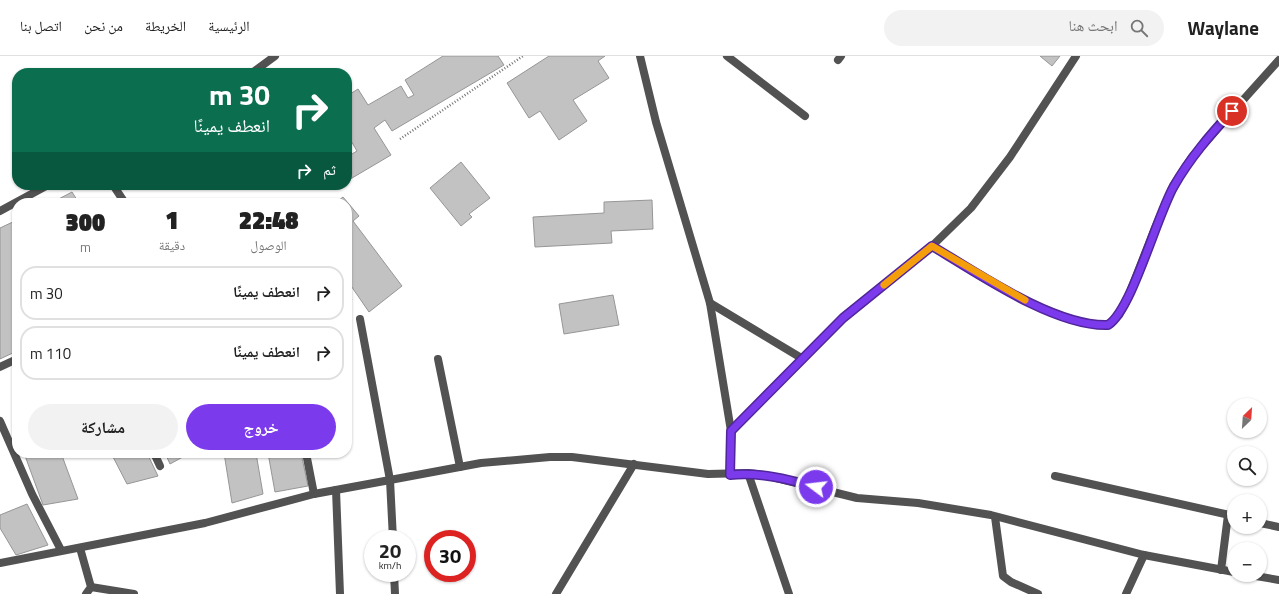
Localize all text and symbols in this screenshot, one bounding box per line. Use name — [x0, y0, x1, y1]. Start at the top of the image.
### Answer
search box — [884, 10, 1164, 46]
text: Waylane — [1188, 13, 1259, 42]
text: ابحث هنا — [1068, 14, 1118, 37]
text: اتصل بنا — [20, 15, 62, 36]
text: من نحن — [84, 15, 123, 36]
text: الخريطة — [145, 15, 186, 36]
text: الرئيسية — [208, 15, 250, 36]
icon: search — [1128, 17, 1150, 39]
text: 30 m — [209, 73, 270, 116]
icon: right — [284, 84, 336, 136]
pin — [1215, 94, 1249, 128]
icon: arrive — [1221, 100, 1243, 122]
text: انعطف يمينًا — [193, 112, 270, 139]
text: ثم — [323, 158, 336, 181]
icon: right — [293, 160, 315, 182]
text: 1 — [165, 202, 179, 238]
text: 22:48 — [239, 202, 298, 238]
text: 300 — [66, 204, 105, 240]
text: دقيقة — [159, 235, 185, 255]
text: الوصول — [251, 235, 287, 255]
text: m — [80, 237, 91, 257]
text: انعطف يمينًا — [233, 280, 300, 303]
text: 30 m — [30, 282, 63, 305]
icon: right — [312, 282, 334, 304]
text: انعطف يمينًا — [233, 340, 300, 363]
text: 110 m — [30, 342, 71, 365]
icon: right — [312, 342, 334, 364]
north arrow — [1227, 398, 1267, 438]
map controls — [1227, 398, 1267, 582]
button: مشاركة — [28, 404, 178, 450]
button: خروج — [186, 404, 336, 450]
button: search — [1227, 446, 1267, 486]
position arrow — [795, 466, 837, 508]
button: + — [1227, 494, 1267, 534]
speed limit sign: 30 — [424, 530, 476, 582]
text: 20 — [379, 535, 401, 566]
button: − — [1227, 542, 1267, 582]
text: km/h — [379, 558, 401, 573]

